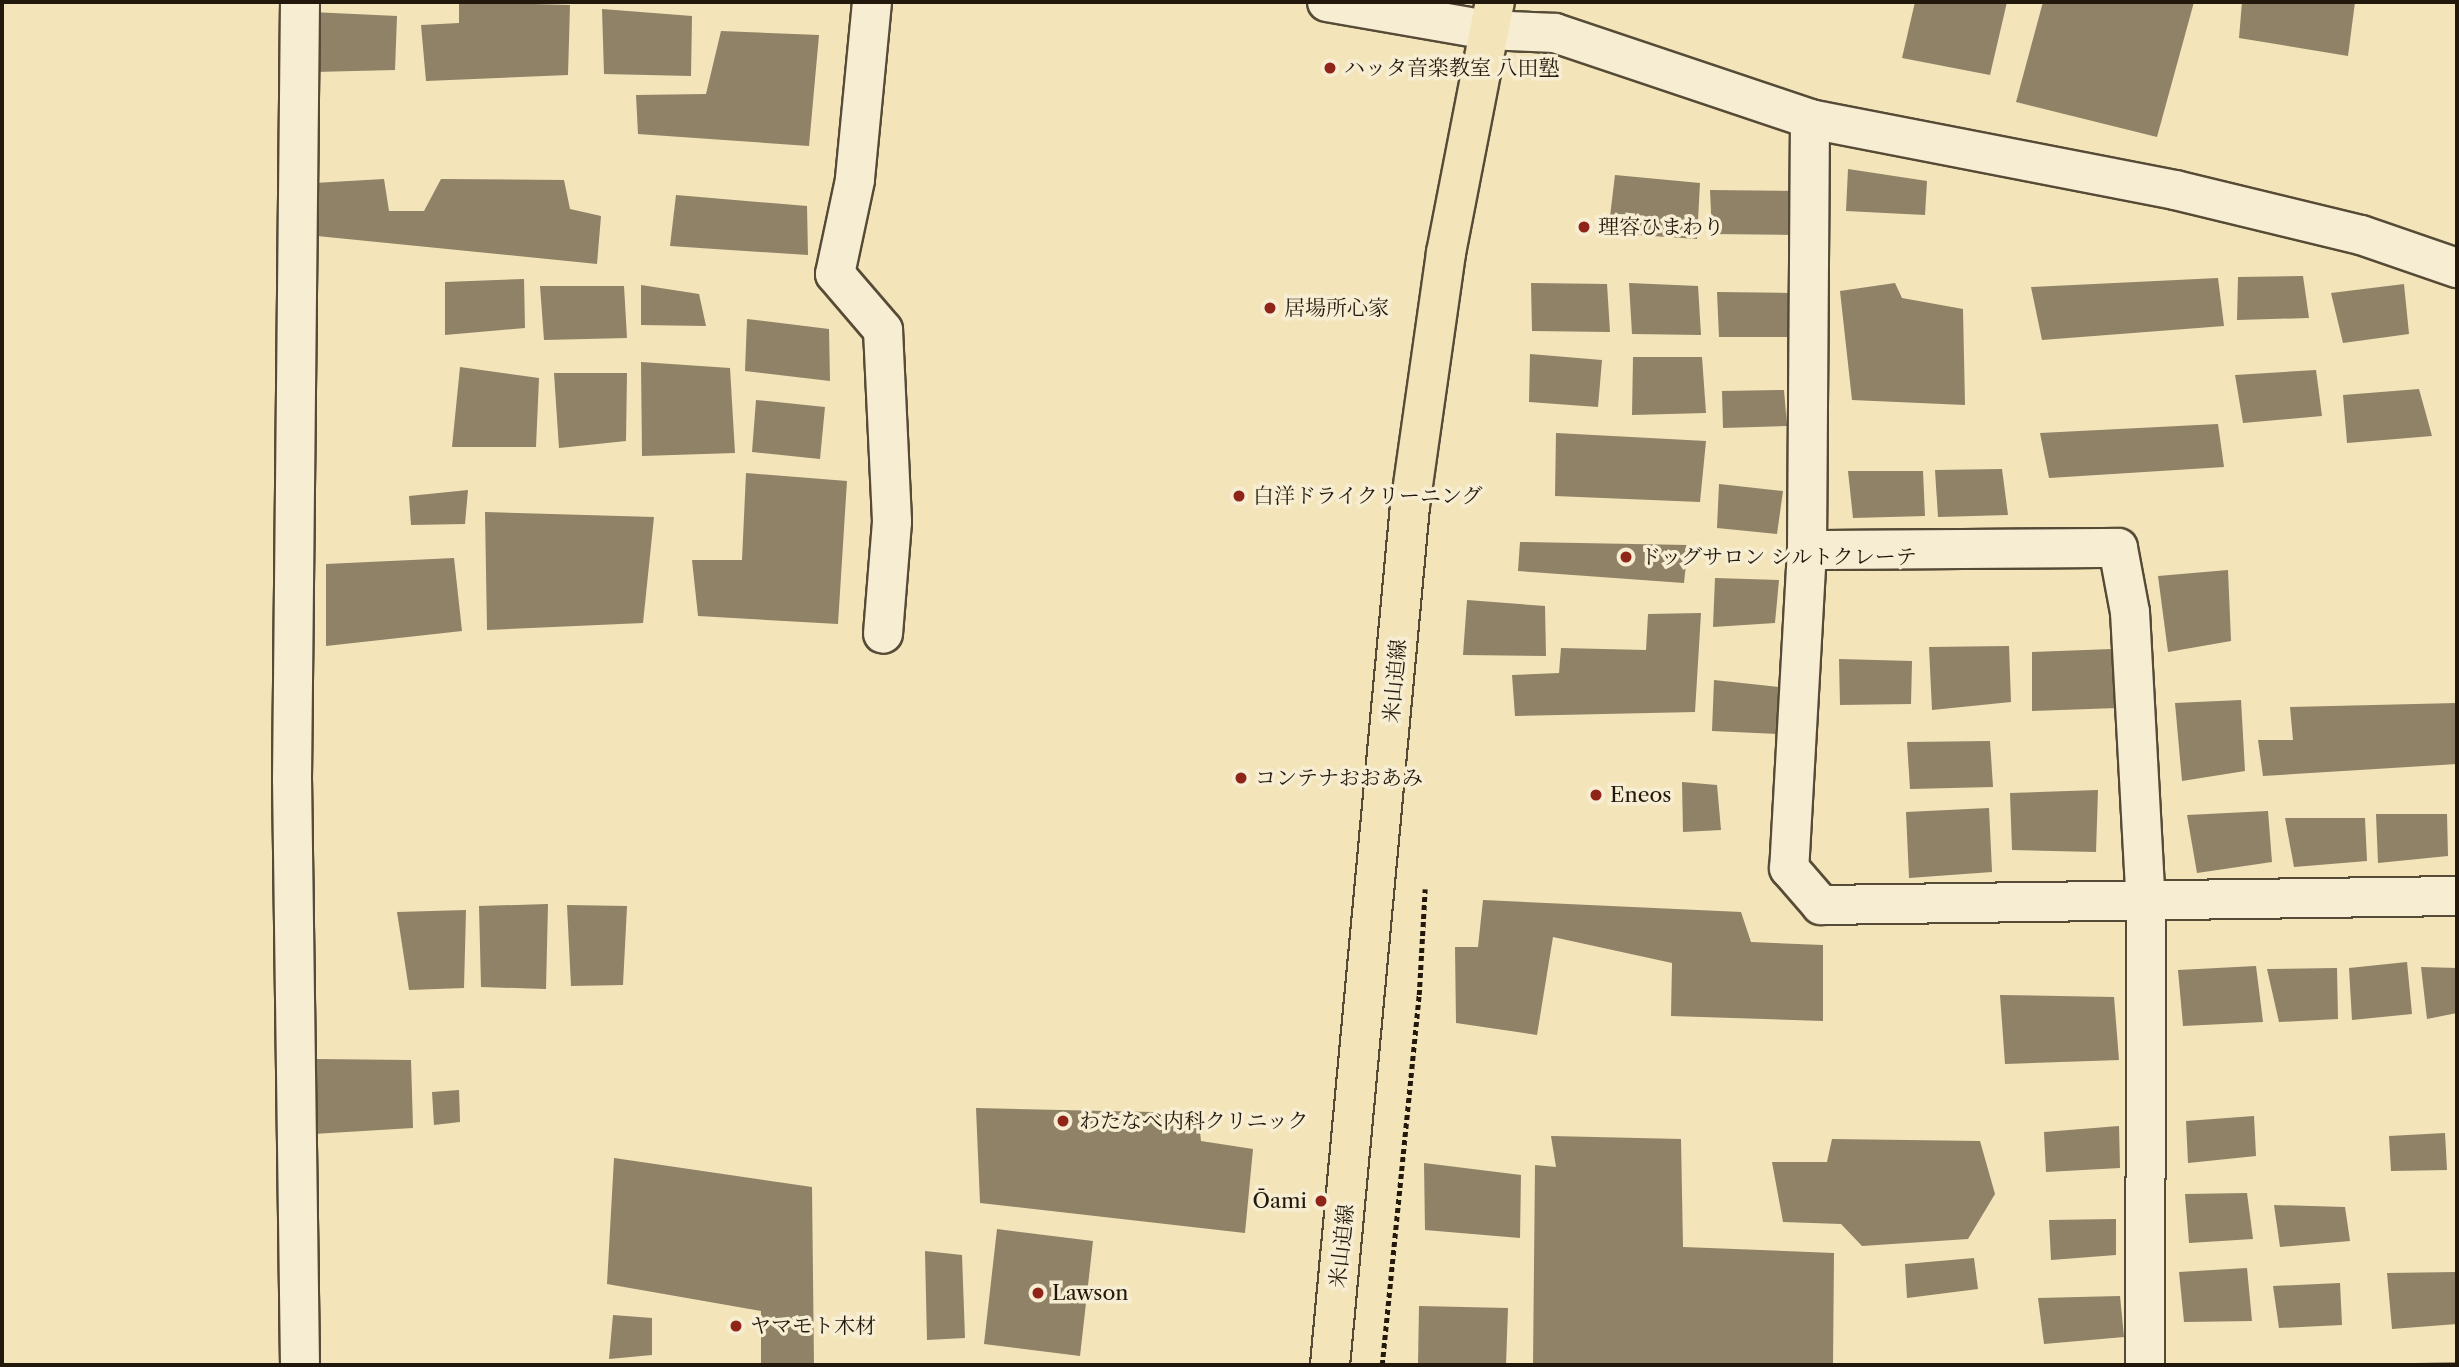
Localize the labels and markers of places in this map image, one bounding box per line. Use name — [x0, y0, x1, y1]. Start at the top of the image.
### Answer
place label: ハッタ音楽教室 八田塾 — [1344, 55, 1560, 81]
marker: ハッタ音楽教室 八田塾 — [1322, 60, 1338, 76]
place label: 理容ひまわり — [1598, 214, 1724, 240]
marker: 理容ひまわり — [1576, 219, 1592, 235]
place label: 居場所心家 — [1284, 295, 1389, 321]
marker: 居場所心家 — [1262, 300, 1278, 316]
place label: 白洋ドライクリーニング — [1253, 483, 1484, 509]
marker: 白洋ドライクリーニング — [1231, 488, 1247, 504]
place label: ドッグサロン シルトクレーテ — [1640, 544, 1919, 570]
marker: ドッグサロン シルトクレーテ — [1618, 549, 1634, 565]
place label: コンテナおおあみ — [1255, 765, 1423, 791]
marker: コンテナおおあみ — [1233, 770, 1249, 786]
place label: Eneos — [1610, 782, 1671, 808]
marker: Eneos — [1588, 787, 1604, 803]
place label: わたなべ内科クリニック — [1079, 1108, 1310, 1134]
marker: わたなべ内科クリニック — [1053, 1111, 1073, 1131]
place label: Ōami — [1253, 1188, 1307, 1214]
marker: Ōami — [1313, 1193, 1329, 1209]
place label: Lawson — [1052, 1280, 1128, 1306]
marker: Lawson — [1030, 1285, 1046, 1301]
place label: ヤマモト木材 — [750, 1313, 876, 1339]
marker: ヤマモト木材 — [728, 1318, 744, 1334]

